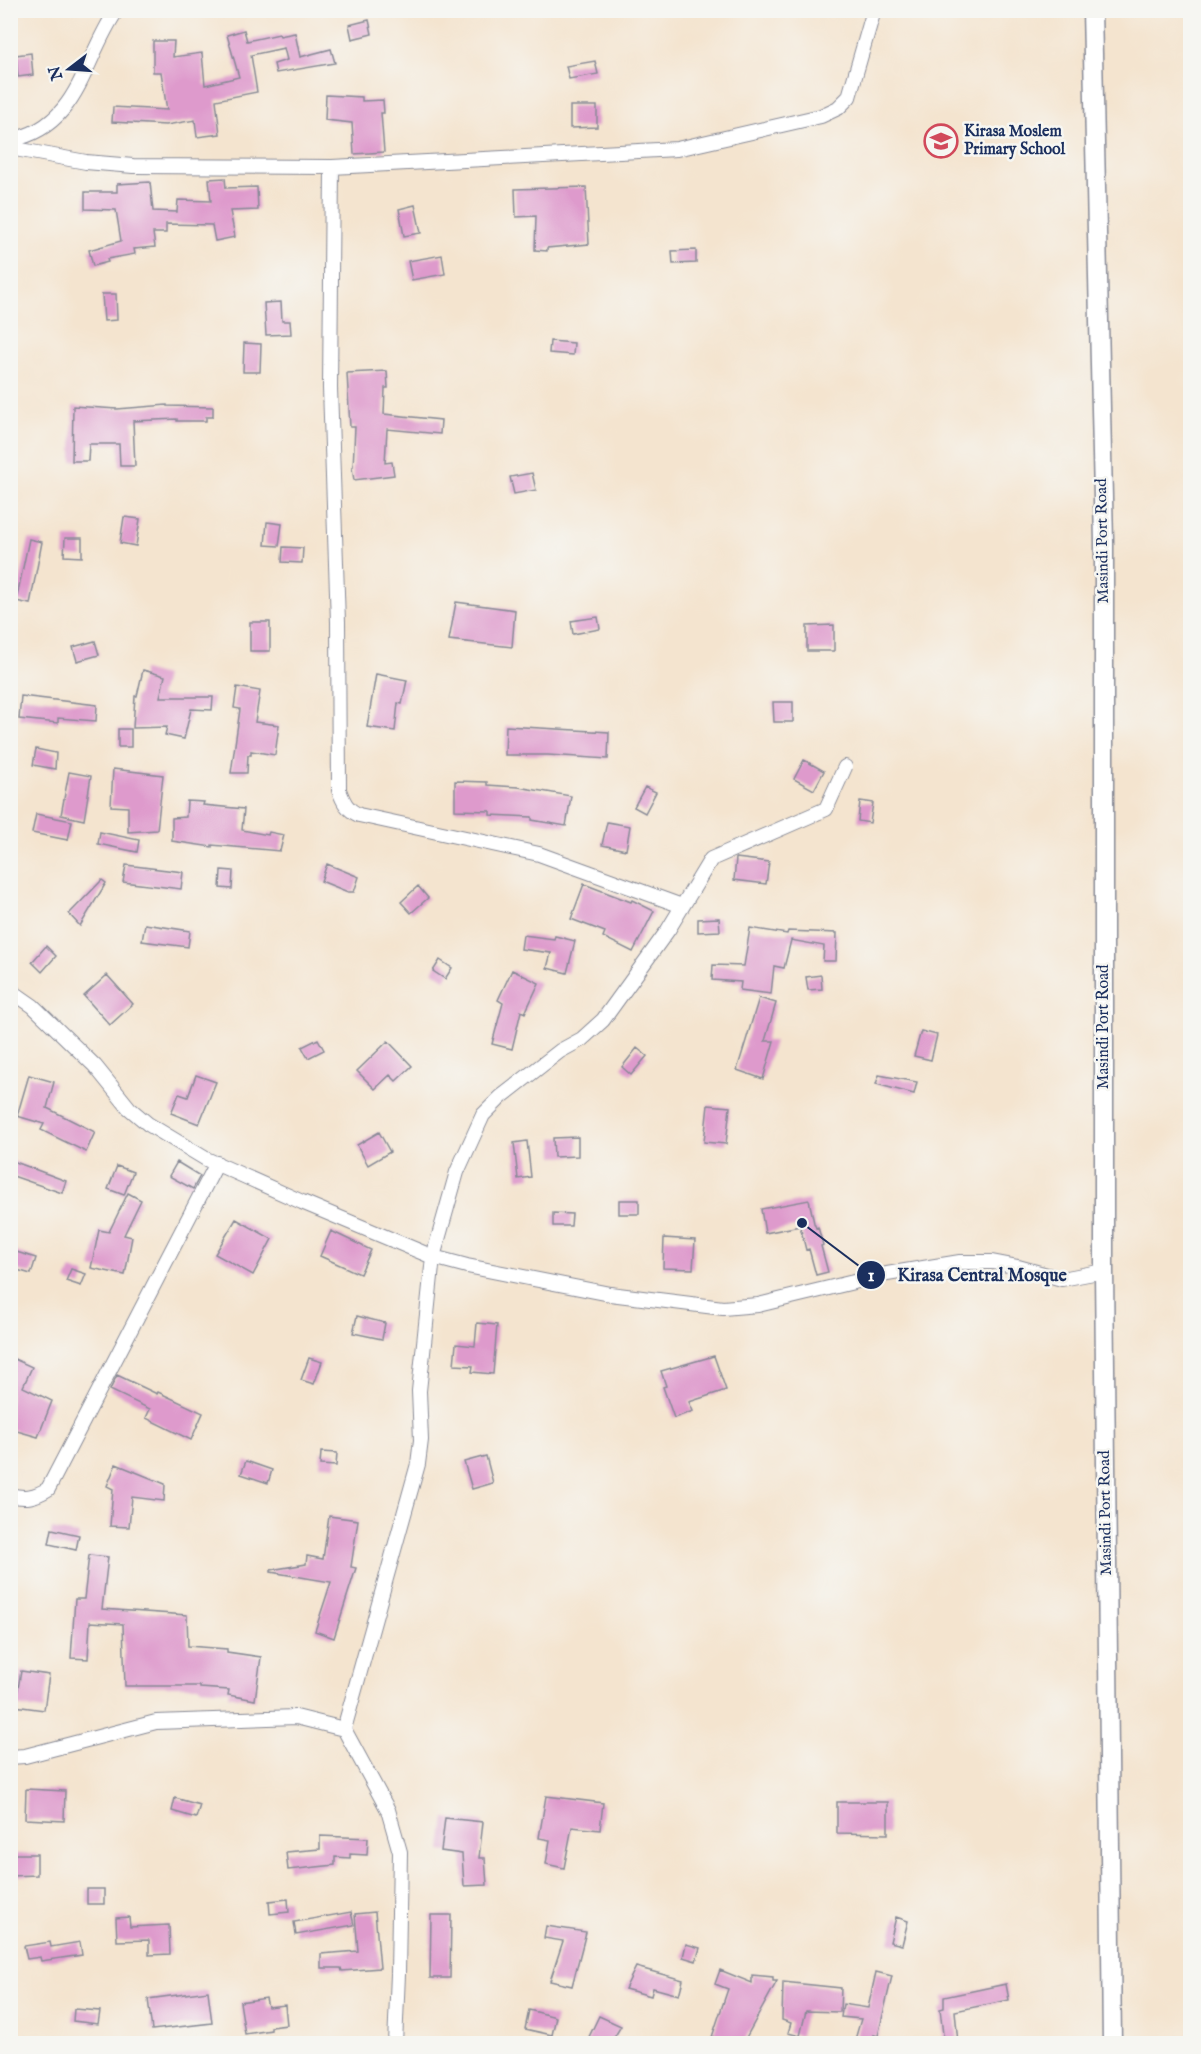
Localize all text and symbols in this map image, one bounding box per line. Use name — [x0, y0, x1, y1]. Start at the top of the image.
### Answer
north arrow — [39, 39, 99, 99]
text: N — [45, 63, 68, 83]
place label: Kirasa Moslem Primary School — [964, 122, 1066, 160]
school or university icon: Kirasa Moslem Primary School — [923, 123, 959, 159]
street label: Masindi Port Road — [1092, 478, 1114, 604]
street label: Masindi Port Road — [1094, 964, 1114, 1090]
callout: Kirasa Central Mosque — [856, 1257, 1079, 1293]
text: 1 — [868, 1265, 875, 1288]
text: Kirasa Central Mosque — [897, 1265, 1068, 1288]
street label: Masindi Port Road — [1095, 1450, 1117, 1576]

